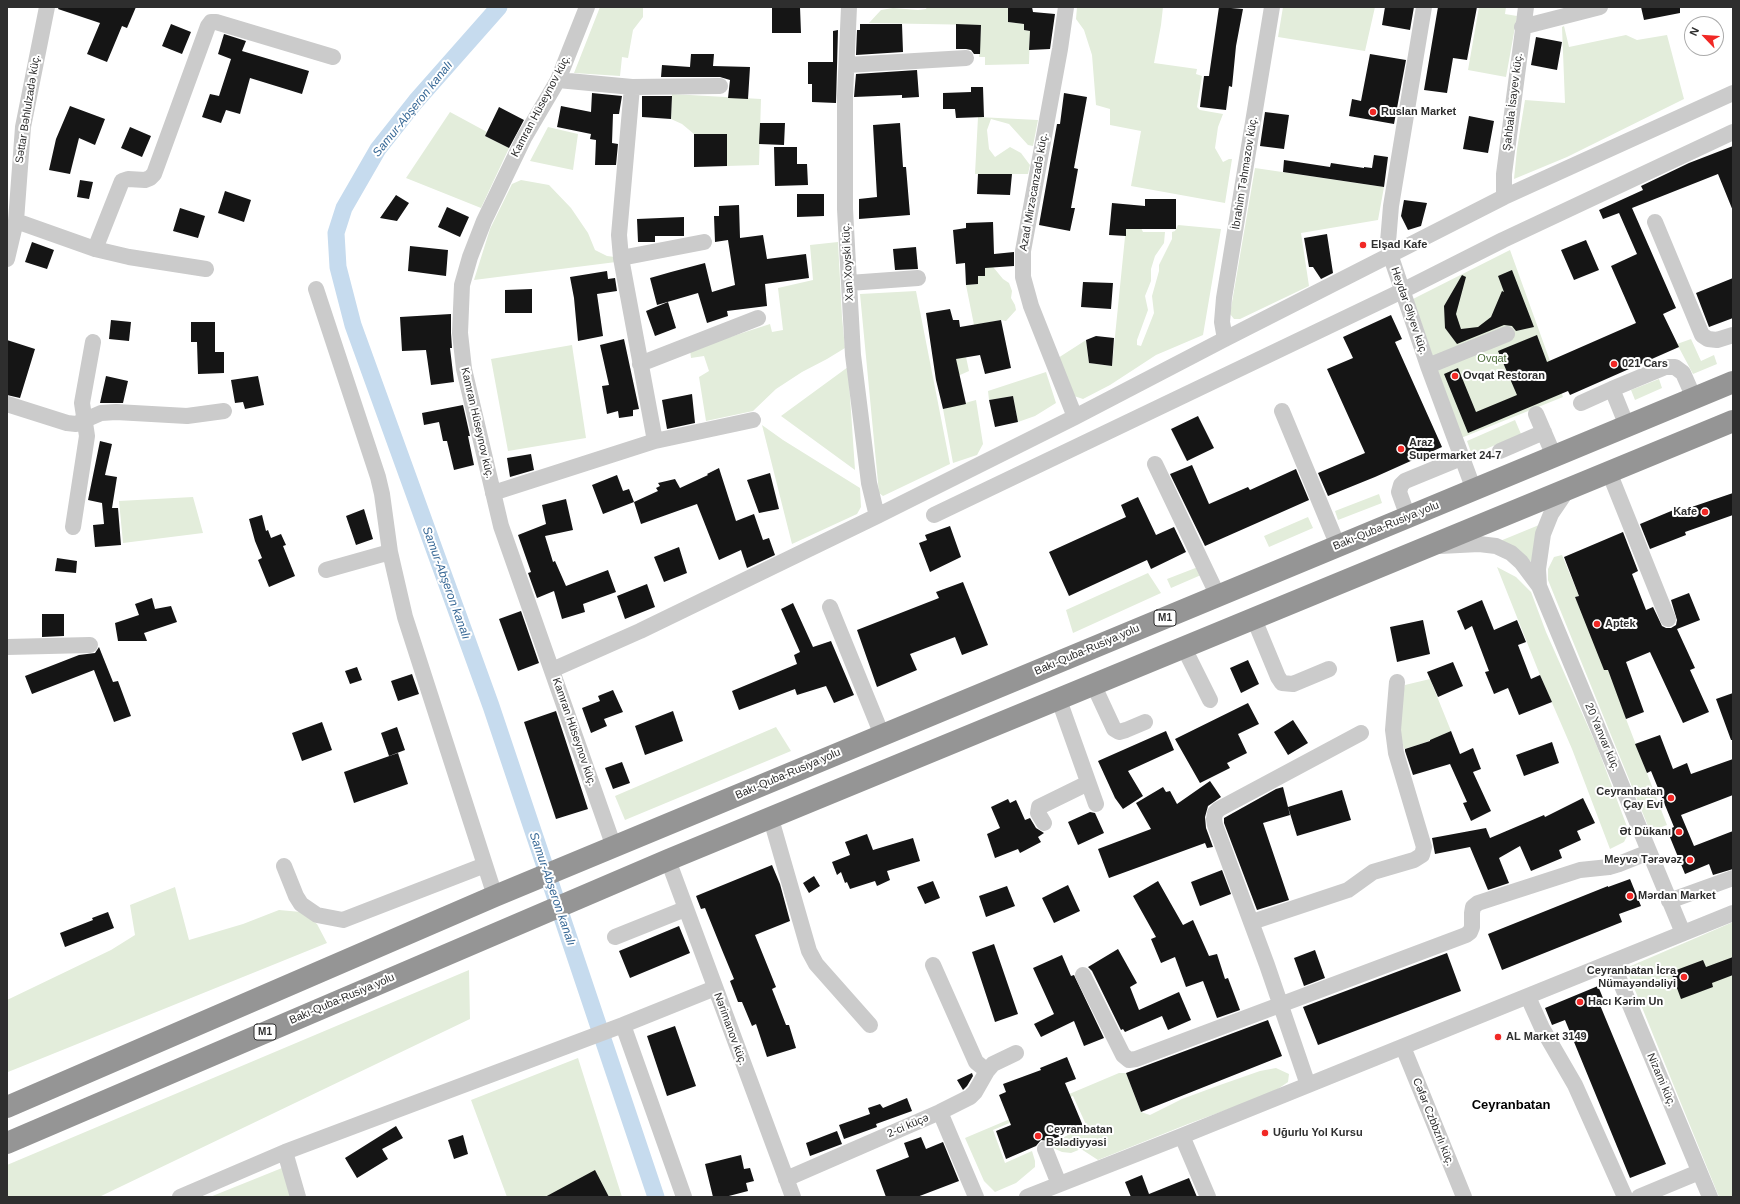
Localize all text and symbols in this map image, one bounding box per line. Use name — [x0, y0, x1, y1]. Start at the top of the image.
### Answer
north arrow — [1684, 16, 1724, 56]
text: N — [1687, 25, 1701, 37]
street label: Şahbala İsayev küç. — [1500, 52, 1526, 152]
street label: Kamran Hüseynov küç. — [508, 53, 574, 159]
street label: Səttar Bəhlulzadə küç. — [13, 54, 43, 164]
water label: Samur-Abşeron kanalı — [370, 58, 456, 160]
place label: Ruslan Market — [1381, 105, 1456, 119]
marker: Ruslan Market — [1368, 107, 1378, 117]
street label: İbrahim Təhməzov küç. — [1230, 116, 1260, 230]
street label: Azad Mirzəcanzadə küç. — [1017, 132, 1051, 252]
street label: Xan Xoyski küç. — [839, 223, 857, 301]
place label: Elşad Kafe — [1371, 238, 1427, 252]
marker: Elşad Kafe — [1358, 240, 1368, 250]
street label: Heydər Əliyev küç. — [1388, 265, 1430, 357]
park label: Ovqat — [1477, 352, 1507, 366]
place label: 021 Cars — [1622, 357, 1668, 371]
marker: 021 Cars — [1609, 359, 1619, 369]
street label: Kamran Hüseynov küç. — [458, 366, 496, 480]
place label: Ovqat Restoran — [1463, 369, 1545, 383]
marker: Ovqat Restoran — [1450, 371, 1460, 381]
place label: Araz Supermarket 24-7 — [1409, 436, 1501, 462]
marker: Araz Supermarket 24-7 — [1396, 444, 1406, 454]
street label: Bakı-Quba-Rusiya yolu — [1331, 499, 1441, 553]
place label: Kafe — [1673, 505, 1697, 519]
marker: Kafe — [1700, 507, 1710, 517]
water label: Samur-Abşeron kanalı — [419, 525, 473, 641]
road number: M1 — [1154, 610, 1176, 626]
place label: Aptek — [1605, 617, 1636, 631]
marker: Aptek — [1592, 619, 1602, 629]
street label: Bakı-Quba-Rusiya yolu — [1032, 622, 1142, 678]
street label: Kamran Hüseynov küç. — [549, 676, 599, 788]
street label: 20 Yanvar küç. — [1582, 701, 1622, 773]
street label: Bakı-Quba-Rusiya yolu — [733, 746, 843, 802]
place label: Ceyranbatan Çay Evi — [1596, 785, 1663, 811]
marker: Ceyranbatan Çay Evi — [1666, 793, 1676, 803]
place label: Ət Dükanı — [1620, 825, 1671, 839]
marker: Ət Dükanı — [1674, 827, 1684, 837]
water label: Samur-Abşeron kanalı — [526, 830, 578, 948]
place label: Meyvə Tərəvəz — [1604, 853, 1682, 867]
marker: Meyvə Tərəvəz — [1685, 855, 1695, 865]
place label: Mərdan Market — [1638, 889, 1716, 903]
marker: Mərdan Market — [1625, 891, 1635, 901]
place label: Ceyranbatan İcra Nümayəndəliyi — [1587, 964, 1676, 990]
street label: Bakı-Quba-Rusiya yolu — [287, 971, 397, 1027]
marker: Ceyranbatan İcra Nümayəndəliyi — [1679, 972, 1689, 982]
street label: Nərimanov küç. — [711, 991, 749, 1067]
place label: Hacı Kərim Un — [1588, 995, 1663, 1009]
marker: Hacı Kərim Un — [1575, 997, 1585, 1007]
road number: M1 — [254, 1024, 276, 1040]
place label: AL Market 3149 — [1506, 1030, 1587, 1044]
marker: AL Market 3149 — [1493, 1032, 1503, 1042]
street label: Nizami küç. — [1644, 1051, 1678, 1109]
street label: Cəfər Czbbzrlı küç. — [1409, 1076, 1457, 1168]
district label: Ceyranbatan — [1472, 1097, 1550, 1113]
street label: 2-ci küçə — [885, 1111, 931, 1141]
place label: Ceyranbatan Bələdiyyəsi — [1046, 1123, 1113, 1149]
place label: Uğurlu Yol Kursu — [1273, 1126, 1363, 1140]
marker: Uğurlu Yol Kursu — [1260, 1128, 1270, 1138]
marker: Ceyranbatan Bələdiyyəsi — [1033, 1131, 1043, 1141]

